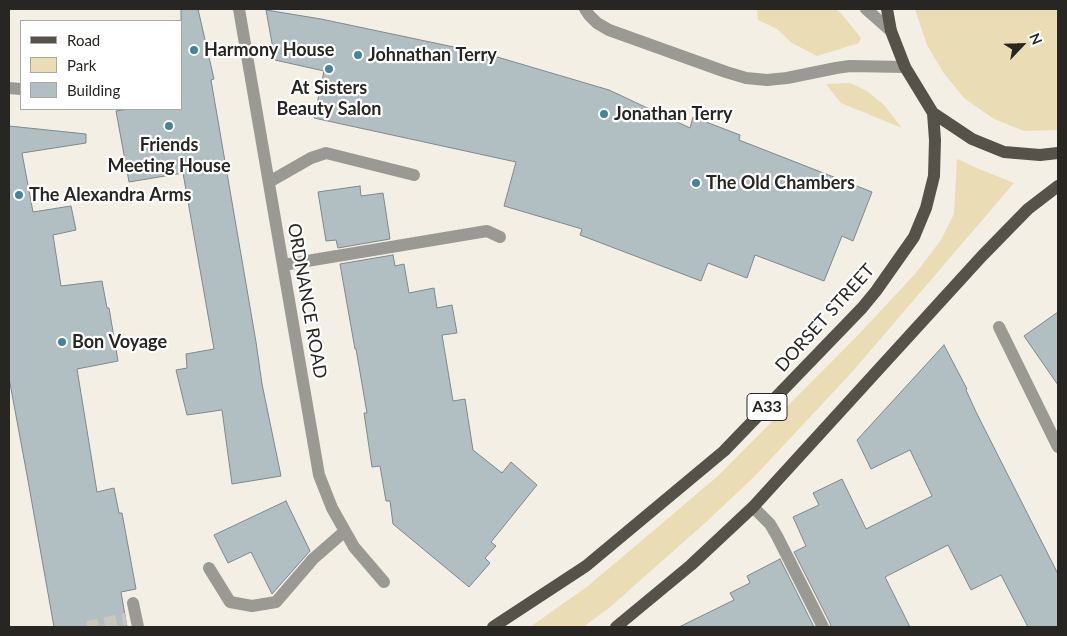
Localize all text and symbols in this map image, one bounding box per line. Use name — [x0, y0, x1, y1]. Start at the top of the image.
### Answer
legend — [20, 20, 182, 110]
north arrow — [997, 20, 1047, 70]
text: N — [1026, 30, 1046, 47]
text: Road — [67, 31, 100, 49]
place label: Harmony House — [204, 39, 334, 61]
marker: Harmony House — [188, 44, 200, 56]
place label: Johnathan Terry — [368, 44, 497, 66]
marker: Johnathan Terry — [352, 49, 364, 61]
text: Park — [67, 56, 96, 74]
marker: At Sisters Beauty Salon — [323, 63, 335, 75]
place label: At Sisters Beauty Salon — [276, 77, 382, 120]
text: Building — [67, 81, 120, 99]
place label: Jonathan Terry — [614, 103, 733, 125]
marker: Jonathan Terry — [598, 108, 610, 120]
marker: Friends Meeting House — [163, 120, 175, 132]
place label: Friends Meeting House — [107, 134, 231, 176]
place label: The Old Chambers — [706, 172, 855, 194]
marker: The Old Chambers — [690, 177, 702, 189]
place label: The Alexandra Arms — [29, 184, 191, 206]
marker: The Alexandra Arms — [13, 189, 25, 201]
street label: ORDNANCE ROAD — [283, 222, 331, 380]
street label: DORSET STREET — [771, 260, 879, 376]
place label: Bon Voyage — [72, 331, 167, 353]
marker: Bon Voyage — [56, 336, 68, 348]
road number: A33 — [747, 394, 787, 421]

